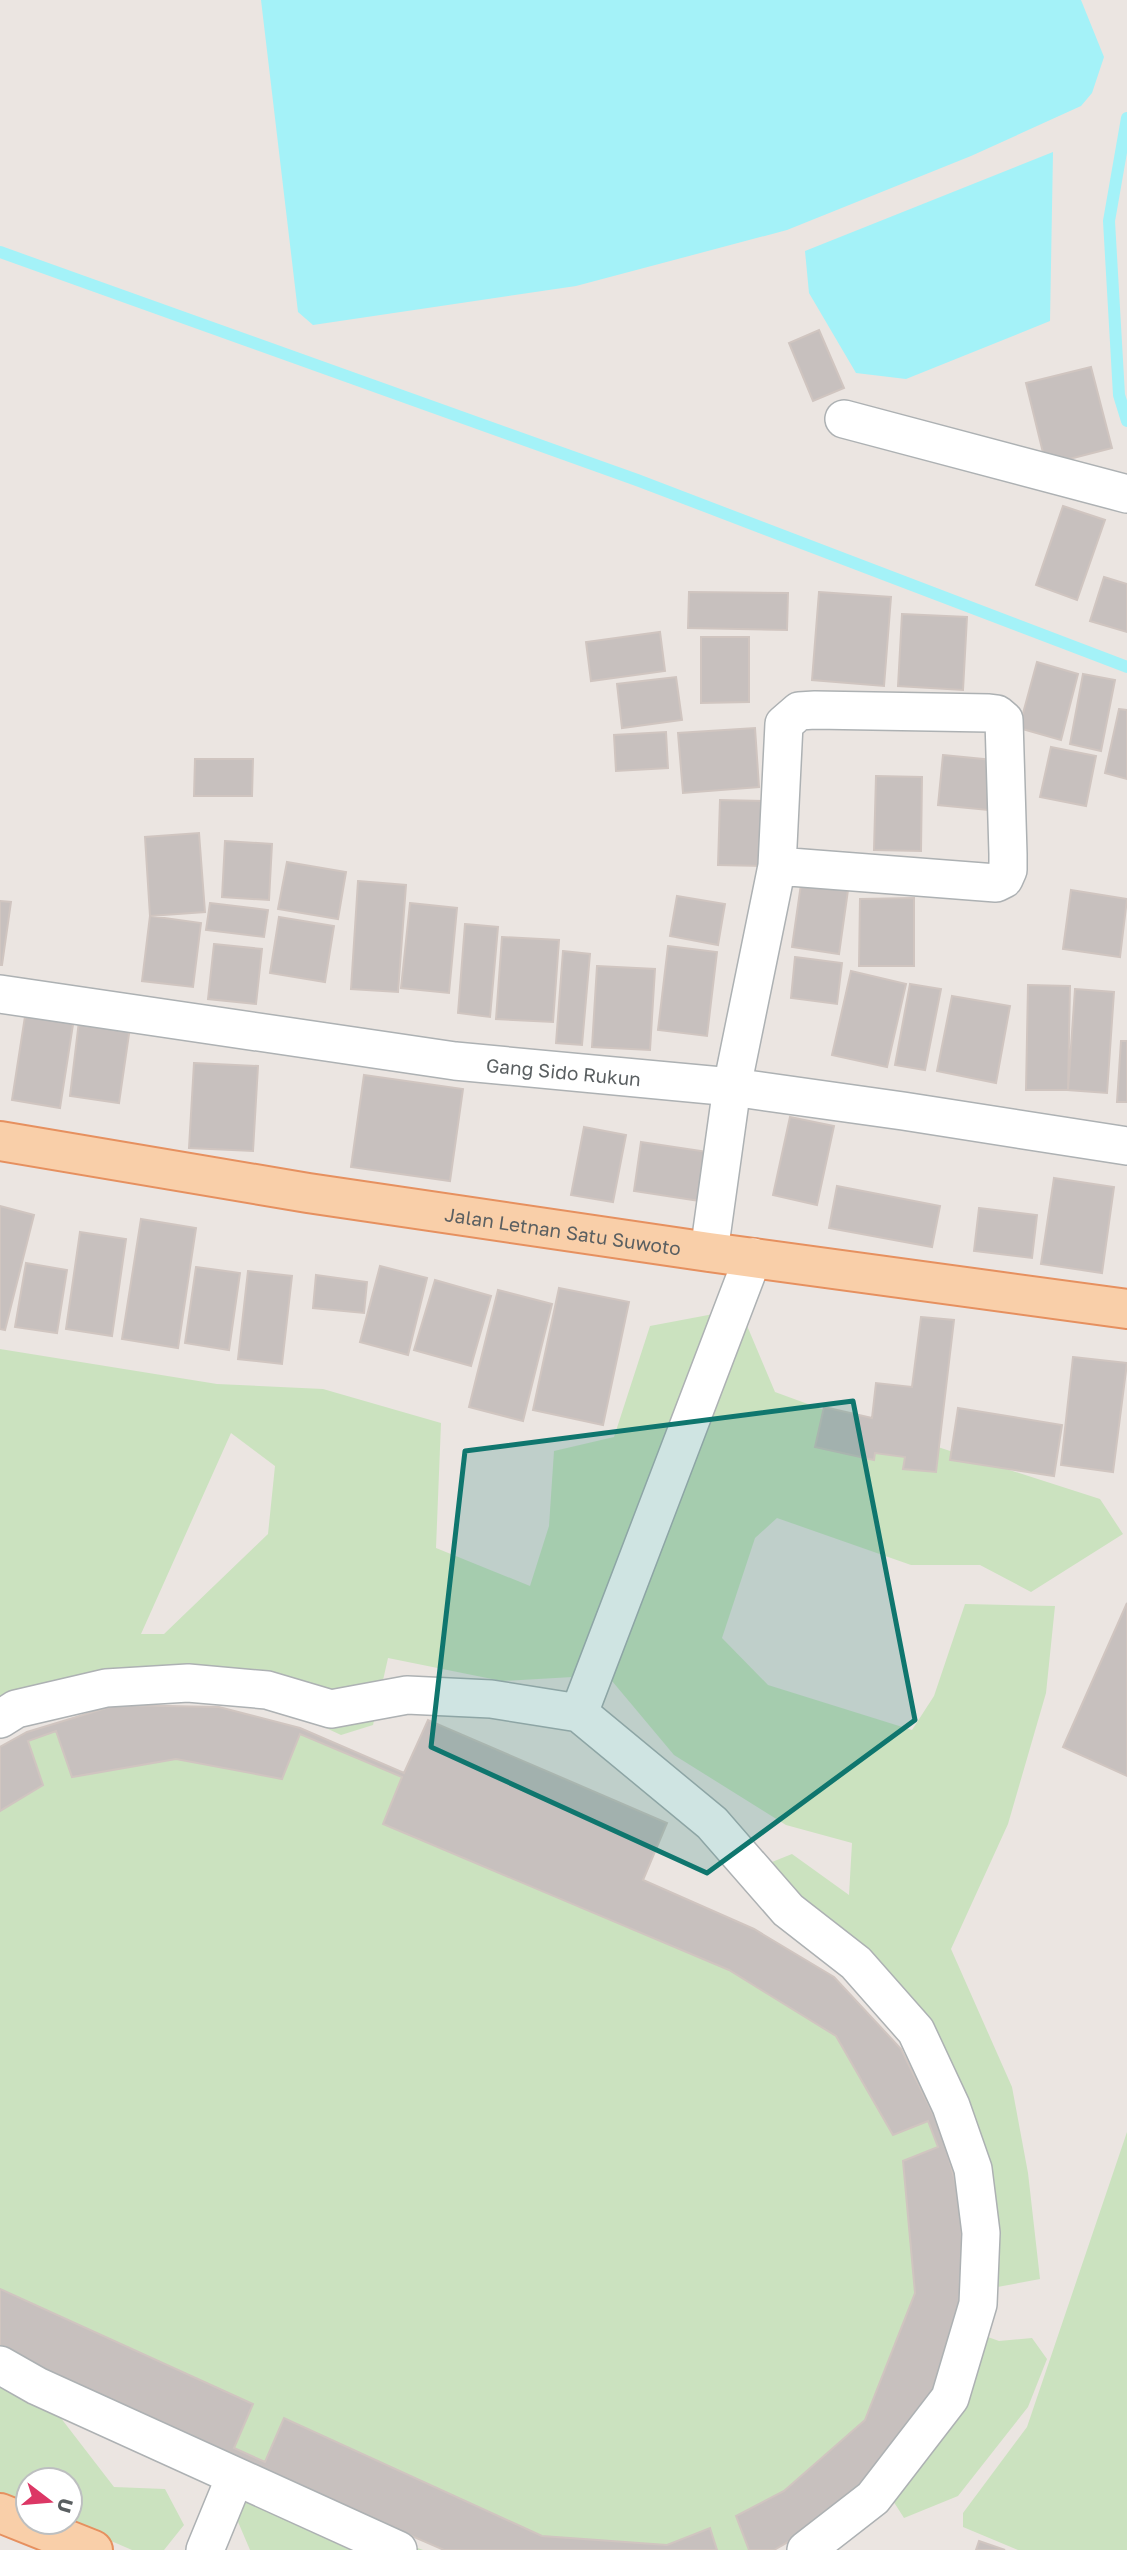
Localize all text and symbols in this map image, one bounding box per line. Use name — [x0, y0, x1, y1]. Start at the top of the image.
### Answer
street label: Gang Sido Rukun — [485, 1052, 642, 1090]
street label: Jalan Letnan Satu Suwoto — [443, 1202, 683, 1259]
north arrow — [14, 2466, 84, 2536]
text: U — [53, 2496, 79, 2516]

